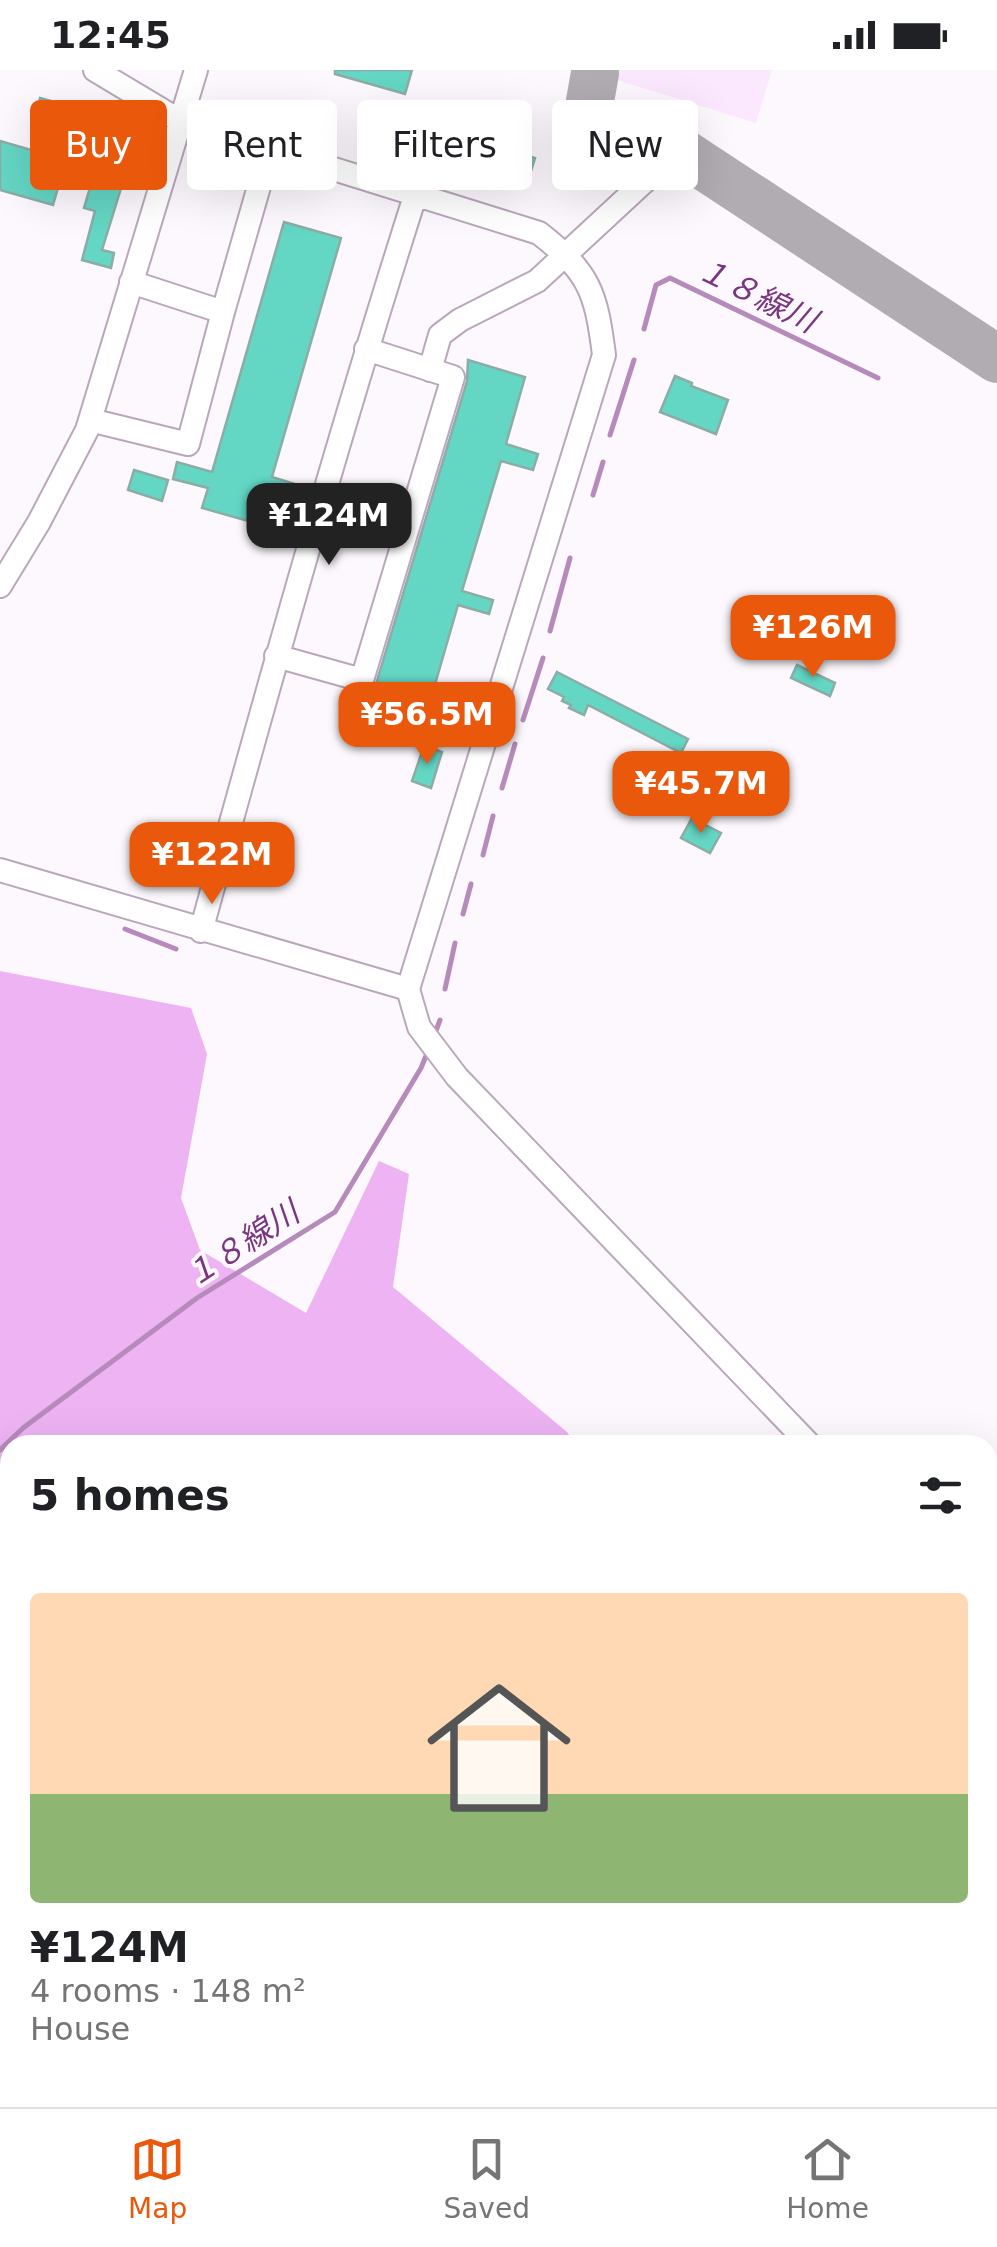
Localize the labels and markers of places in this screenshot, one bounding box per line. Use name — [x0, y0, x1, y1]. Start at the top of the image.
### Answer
pin: ¥124M — [259, 483, 399, 568]
pin: ¥126M — [743, 595, 883, 680]
pin: ¥56.5M — [346, 682, 508, 767]
pin: ¥45.7M — [620, 751, 782, 836]
pin: ¥122M — [142, 822, 282, 907]

